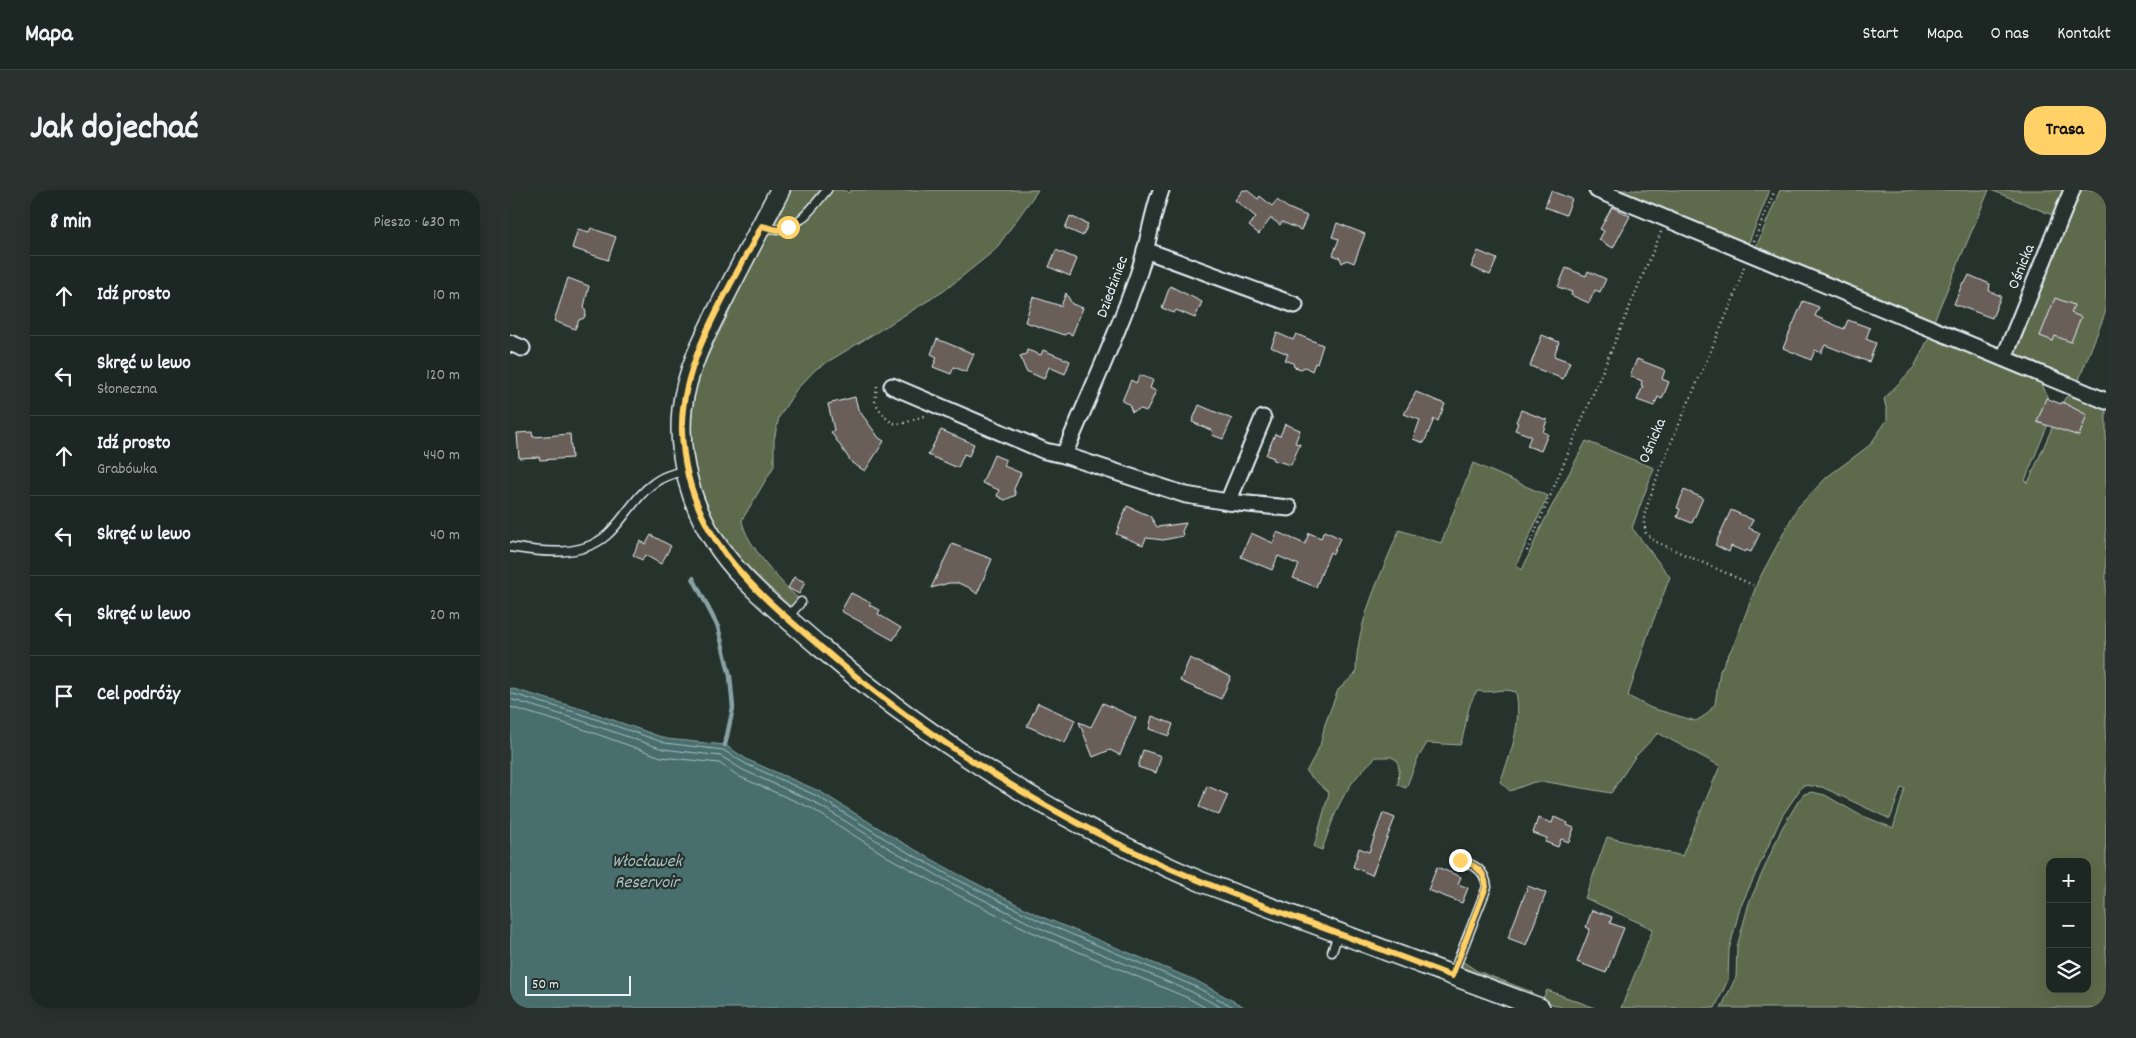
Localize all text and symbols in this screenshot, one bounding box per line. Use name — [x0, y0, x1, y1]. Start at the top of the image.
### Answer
text: Mapa — [25, 18, 73, 52]
text: Start — [1862, 22, 1899, 47]
text: Mapa — [1927, 22, 1962, 47]
text: O nas — [1990, 22, 2029, 47]
text: Kontakt — [2057, 22, 2111, 47]
text: Jak dojechać — [30, 105, 199, 155]
button: Trasa — [2024, 106, 2106, 155]
text: 8 min — [50, 208, 91, 238]
text: Pieszo · 630 m — [374, 211, 460, 234]
route start — [777, 216, 800, 239]
street label: Ośnicka — [2003, 240, 2042, 293]
street label: Dziedziniec — [1091, 253, 1135, 321]
icon: ahead — [50, 282, 78, 310]
text: Idź prosto — [97, 282, 170, 309]
text: 10 m — [433, 284, 460, 307]
text: Skręć w lewo — [97, 351, 191, 378]
icon: left — [50, 362, 78, 390]
text: 120 m — [426, 364, 460, 387]
text: Słoneczna — [97, 378, 157, 401]
street label: Ośnicka — [1633, 414, 1673, 467]
text: Idź prosto — [97, 431, 170, 458]
icon: ahead — [50, 442, 78, 470]
text: 440 m — [423, 444, 460, 467]
text: Grabówka — [97, 458, 157, 481]
icon: left — [50, 522, 78, 550]
text: Skręć w lewo — [97, 522, 191, 549]
text: 40 m — [430, 524, 460, 547]
icon: left — [50, 602, 78, 630]
text: Skręć w lewo — [97, 602, 191, 629]
text: 20 m — [430, 604, 460, 627]
icon: arrive — [50, 682, 78, 710]
text: Cel podróży — [97, 682, 180, 709]
route end — [1449, 849, 1472, 872]
water label: Włocławek Reservoir — [612, 850, 684, 896]
map controls — [2046, 858, 2091, 993]
button: + — [2046, 858, 2091, 903]
button: − — [2046, 903, 2091, 948]
button: layers — [2046, 948, 2091, 993]
scale bar — [525, 973, 631, 996]
text: 50 m — [532, 975, 559, 995]

